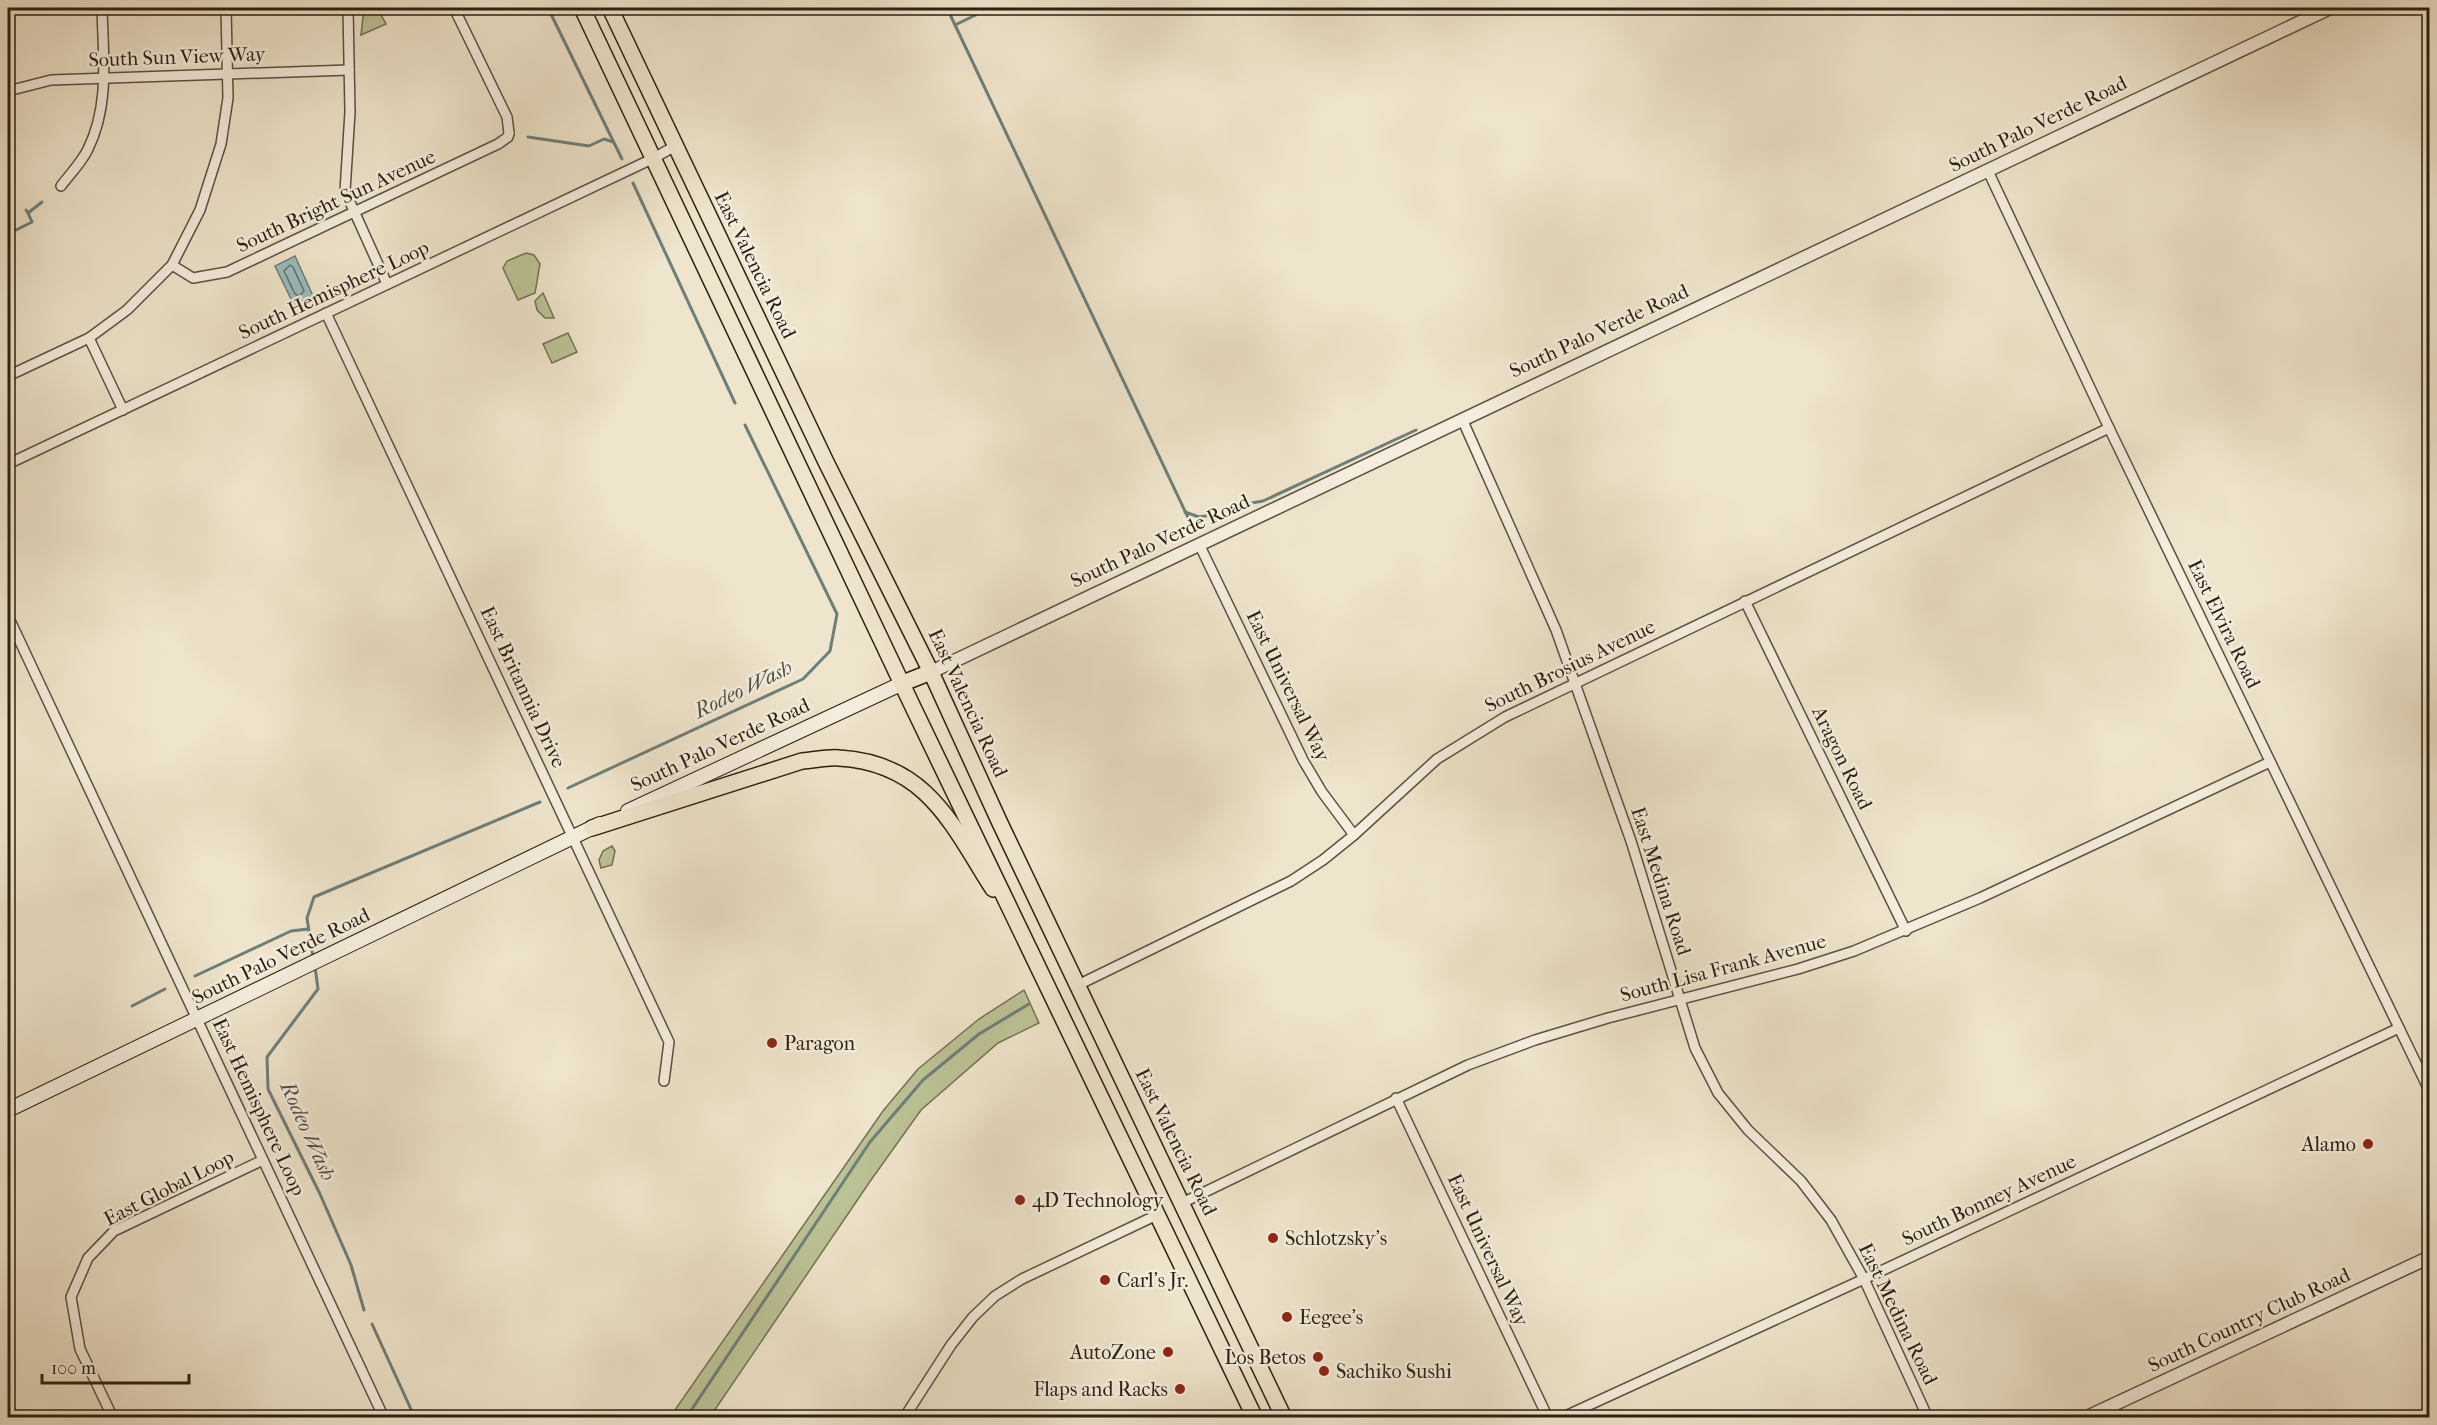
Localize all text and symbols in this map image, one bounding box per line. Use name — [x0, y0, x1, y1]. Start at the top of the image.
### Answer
street label: South Sun View Way — [88, 42, 267, 72]
street label: South Palo Verde Road — [1945, 70, 2132, 177]
street label: South Bright Sun Avenue — [233, 145, 439, 257]
street label: East Valencia Road — [709, 188, 801, 343]
street label: South Hemisphere Loop — [235, 236, 433, 344]
street label: South Palo Verde Road — [1506, 279, 1693, 383]
street label: South Palo Verde Road — [1067, 489, 1254, 593]
street label: East Elvira Road — [2183, 556, 2266, 693]
street label: East Britannia Drive — [475, 603, 571, 771]
street label: East Universal Way — [1241, 607, 1335, 767]
street label: South Brosius Avenue — [1481, 615, 1659, 717]
street label: East Valencia Road — [924, 625, 1013, 782]
water label: Rodeo Wash — [688, 655, 796, 724]
street label: South Palo Verde Road — [627, 693, 814, 797]
street label: Aragon Road — [1807, 702, 1877, 814]
street label: East Medina Road — [1626, 804, 1696, 959]
street label: South Palo Verde Road — [188, 902, 375, 1009]
street label: South Lisa Frank Avenue — [1617, 929, 1829, 1007]
street label: East Hemisphere Loop — [208, 1015, 310, 1200]
place label: Paragon — [784, 1032, 856, 1055]
marker: Paragon — [765, 1036, 779, 1050]
street label: East Valencia Road — [1130, 1065, 1222, 1220]
water label: Rodeo Wash — [275, 1076, 341, 1184]
place label: Alamo — [2301, 1133, 2356, 1156]
marker: Alamo — [2361, 1137, 2375, 1151]
street label: East Global Loop — [100, 1145, 238, 1231]
street label: South Bonney Avenue — [1898, 1150, 2080, 1250]
street label: East Universal Way — [1443, 1170, 1534, 1331]
place label: 4D Technology — [1032, 1189, 1165, 1212]
marker: 4D Technology — [1013, 1193, 1027, 1207]
place label: Schlotzsky's — [1285, 1227, 1387, 1250]
marker: Schlotzsky's — [1266, 1231, 1280, 1245]
street label: East Medina Road — [1854, 1239, 1943, 1390]
street label: South Country Club Road — [2144, 1263, 2355, 1377]
place label: Carl's Jr. — [1117, 1269, 1188, 1292]
marker: Carl's Jr. — [1098, 1273, 1112, 1287]
place label: Eegee's — [1299, 1306, 1363, 1329]
marker: Eegee's — [1280, 1310, 1294, 1324]
place label: AutoZone — [1069, 1341, 1156, 1364]
marker: AutoZone — [1161, 1345, 1175, 1359]
place label: Los Betos — [1224, 1346, 1306, 1369]
scale bar — [42, 1347, 189, 1385]
marker: Los Betos — [1311, 1350, 1325, 1364]
text: 100 m — [51, 1358, 96, 1379]
place label: Sachiko Sushi — [1336, 1360, 1452, 1383]
marker: Sachiko Sushi — [1317, 1364, 1331, 1378]
place label: Flaps and Racks — [1033, 1378, 1168, 1401]
marker: Flaps and Racks — [1173, 1382, 1187, 1396]

